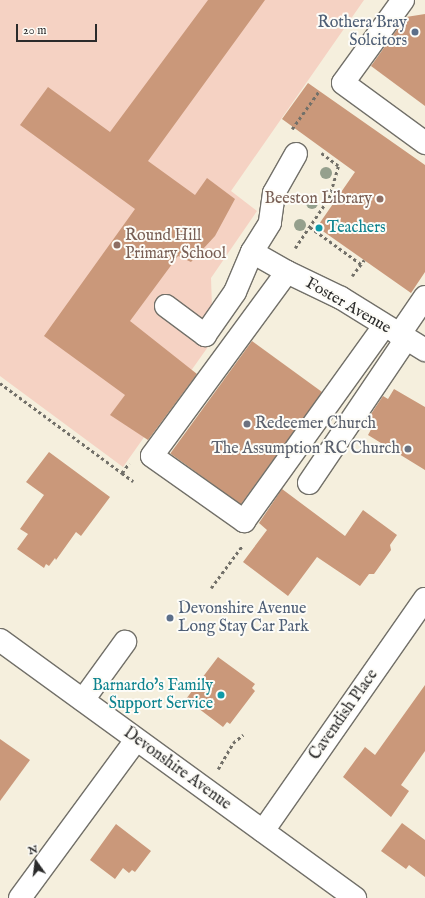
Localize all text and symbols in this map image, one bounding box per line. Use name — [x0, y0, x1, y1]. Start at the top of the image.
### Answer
place label: Rothera Bray Solcitors — [318, 13, 407, 51]
scale bar — [18, 16, 99, 42]
text: 20 m — [23, 23, 46, 38]
marker: Rothera Bray Solcitors — [410, 27, 420, 37]
place label: Beeston Library — [264, 189, 372, 209]
marker: Beeston Library — [375, 194, 385, 204]
place label: Teachers — [327, 218, 386, 238]
marker: Teachers — [314, 223, 324, 233]
place label: Round Hill Primary School — [125, 226, 226, 264]
marker: Round Hill Primary School — [112, 240, 122, 250]
street label: Foster Avenue — [302, 274, 394, 338]
place label: Redeemer Church — [255, 414, 376, 434]
marker: Redeemer Church — [242, 419, 252, 429]
place label: The Assumption RC Church — [211, 439, 400, 459]
marker: The Assumption RC Church — [403, 444, 413, 454]
place label: Devonshire Avenue Long Stay Car Park — [178, 599, 309, 637]
marker: Devonshire Avenue Long Stay Car Park — [165, 613, 175, 623]
street label: Cavendish Place — [306, 666, 382, 764]
place label: Barnardo's Family Support Service — [92, 676, 213, 714]
marker: Barnardo's Family Support Service — [216, 690, 226, 700]
street label: Devonshire Avenue — [119, 724, 235, 814]
north arrow — [16, 842, 56, 882]
text: N — [27, 842, 39, 858]

